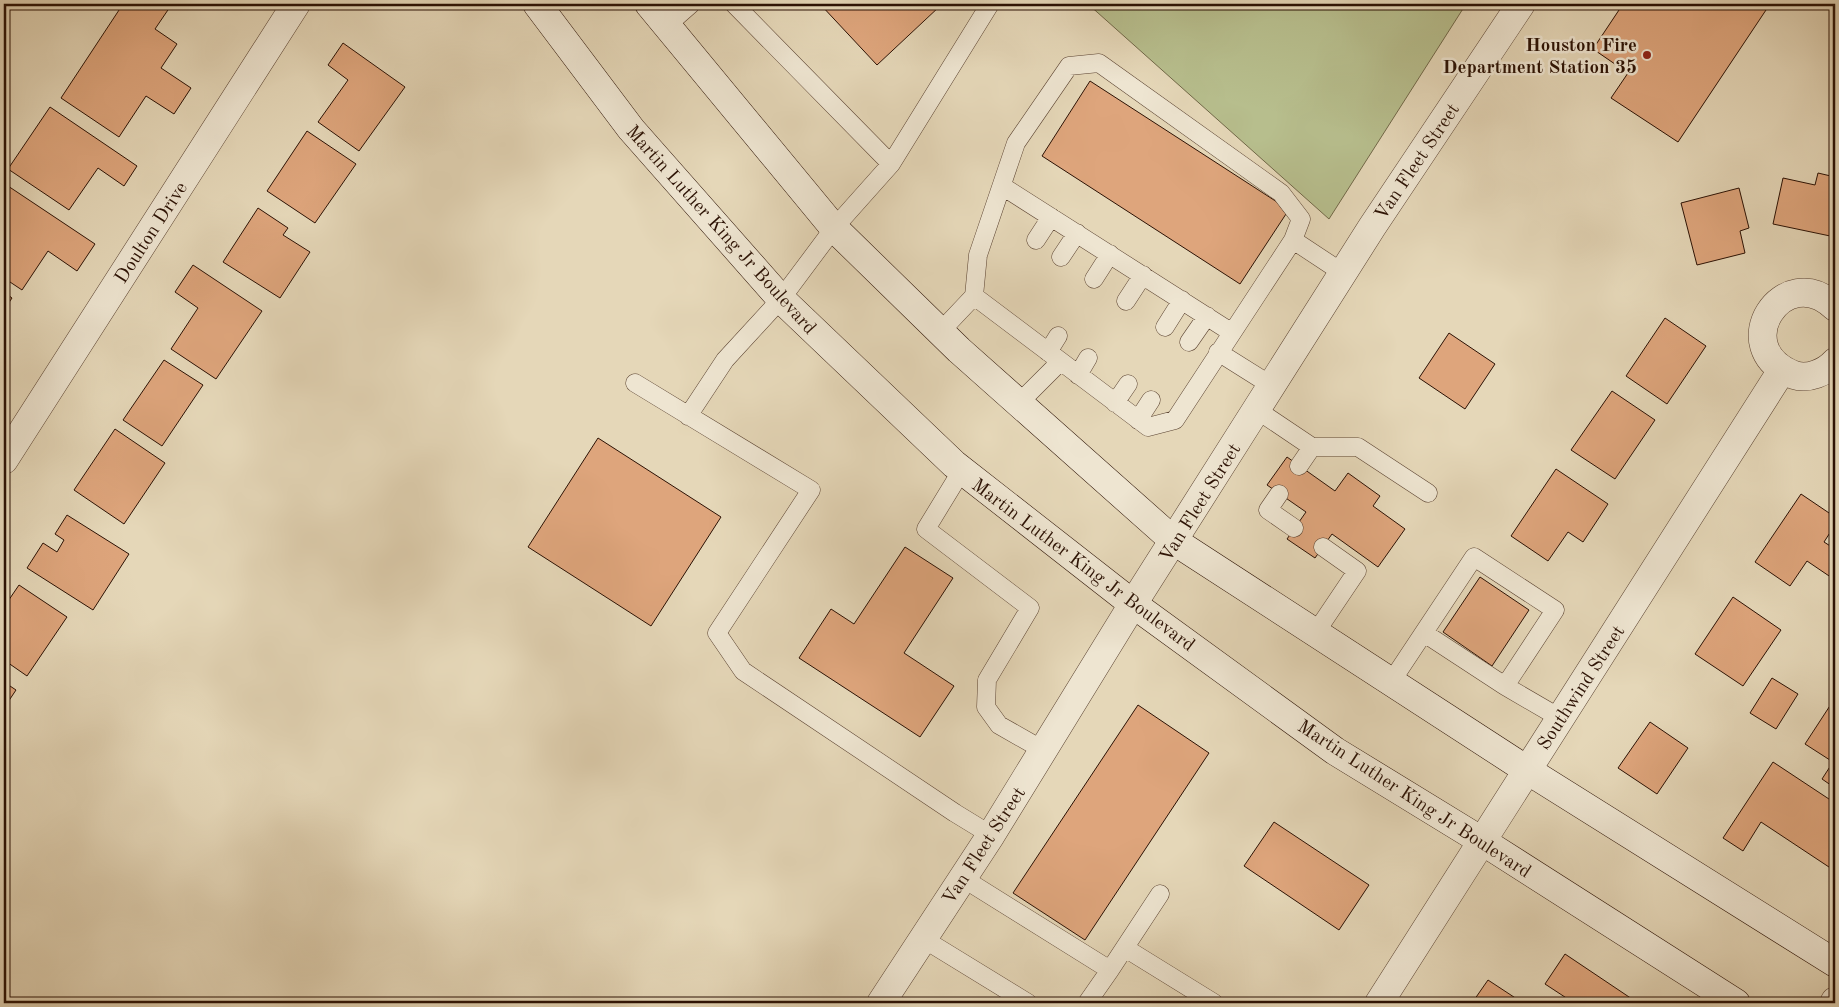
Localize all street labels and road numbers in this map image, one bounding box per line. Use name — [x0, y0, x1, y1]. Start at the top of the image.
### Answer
street label: Van Fleet Street — [1372, 101, 1464, 224]
street label: Martin Luther King Jr Boulevard — [621, 123, 819, 339]
street label: Doulton Drive — [112, 179, 192, 288]
street label: Van Fleet Street — [1157, 441, 1245, 566]
street label: Martin Luther King Jr Boulevard — [967, 476, 1198, 656]
street label: Southwind Street — [1535, 623, 1629, 754]
street label: Martin Luther King Jr Boulevard — [1294, 718, 1534, 883]
street label: Van Fleet Street — [940, 784, 1030, 909]

